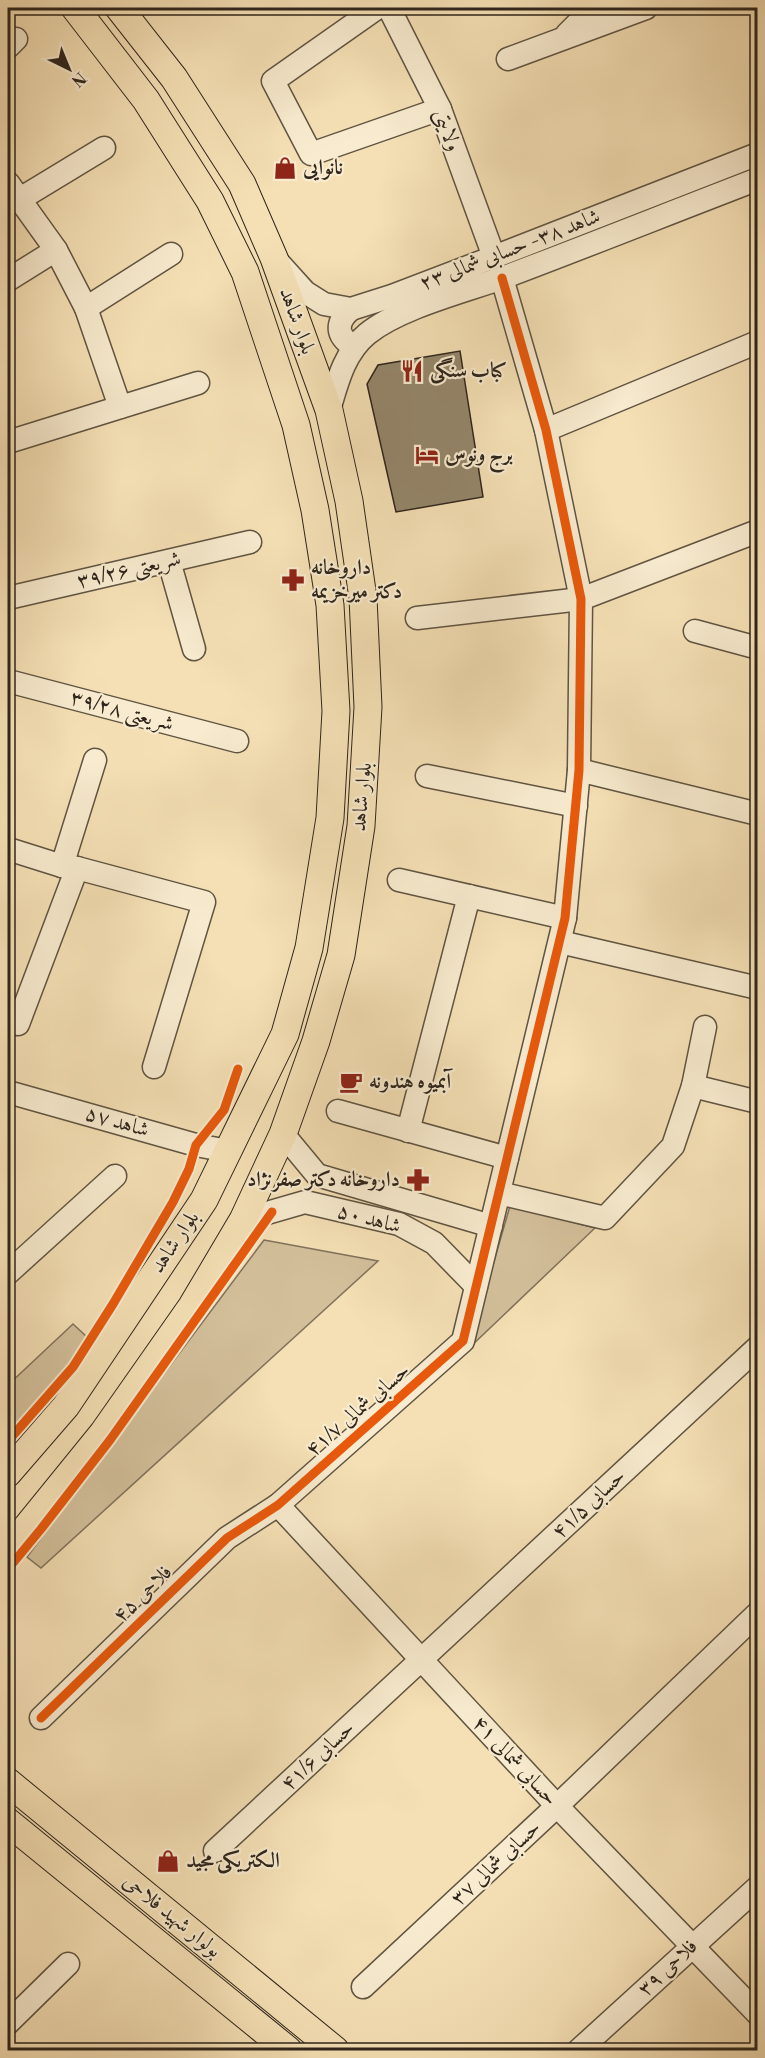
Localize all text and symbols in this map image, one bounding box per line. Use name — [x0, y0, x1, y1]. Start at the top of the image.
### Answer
north arrow — [39, 39, 99, 99]
text: N — [67, 68, 90, 91]
street label: ولایتی — [427, 105, 467, 155]
shop icon: نانوایی — [272, 155, 298, 181]
place label: نانوایی — [302, 155, 343, 181]
street label: شاهد ۳۸- حسابی شمالی ۲۳ — [416, 204, 604, 297]
street label: بلوار شاهد — [273, 284, 321, 358]
place label: کباب سنگی — [430, 357, 507, 384]
restaurant icon: کباب سنگی — [399, 358, 425, 384]
hotel icon: برج ونوس — [414, 442, 440, 468]
place label: برج ونوس — [445, 442, 513, 473]
street label: شریعتی ۳۹/۲۶ — [75, 545, 184, 596]
place label: داروخانه دکتر میرخزیمه — [311, 555, 402, 605]
pharmacy icon: داروخانه دکتر میرخزیمه — [280, 567, 306, 593]
street label: شریعتی ۳۹/۲۸ — [67, 685, 176, 738]
street label: بلوار شاهد — [346, 761, 378, 833]
place label: آبمیوه هندونه — [369, 1068, 454, 1095]
cafe icon: آبمیوه هندونه — [338, 1069, 364, 1095]
street label: شاهد ۵۷ — [82, 1101, 152, 1143]
place label: داروخانه دکتر صفرنژاد — [247, 1167, 400, 1193]
pharmacy icon: داروخانه دکتر صفرنژاد — [405, 1167, 431, 1193]
street label: شاهد ۵۰ — [334, 1198, 404, 1240]
street label: بلوار شاهد — [145, 1206, 205, 1278]
street label: حسابی شمالی ۴۱/۷ — [300, 1358, 416, 1463]
street label: حسابی ۴۱/۵ — [547, 1463, 632, 1545]
street label: فلاحی ۴۵ — [108, 1559, 178, 1629]
street label: حسابی شمالی ۴۱ — [466, 1711, 563, 1812]
street label: حسابی ۴۱/۶ — [276, 1715, 361, 1797]
street label: حسابی شمالی ۳۷ — [446, 1815, 547, 1912]
shop icon: الکتریکی مجید — [155, 1848, 181, 1874]
place label: الکتریکی مجید — [186, 1848, 280, 1874]
street label: بولوار شهید فلاحی — [117, 1868, 227, 1964]
street label: فلاحی ۳۹ — [633, 1934, 703, 2002]

